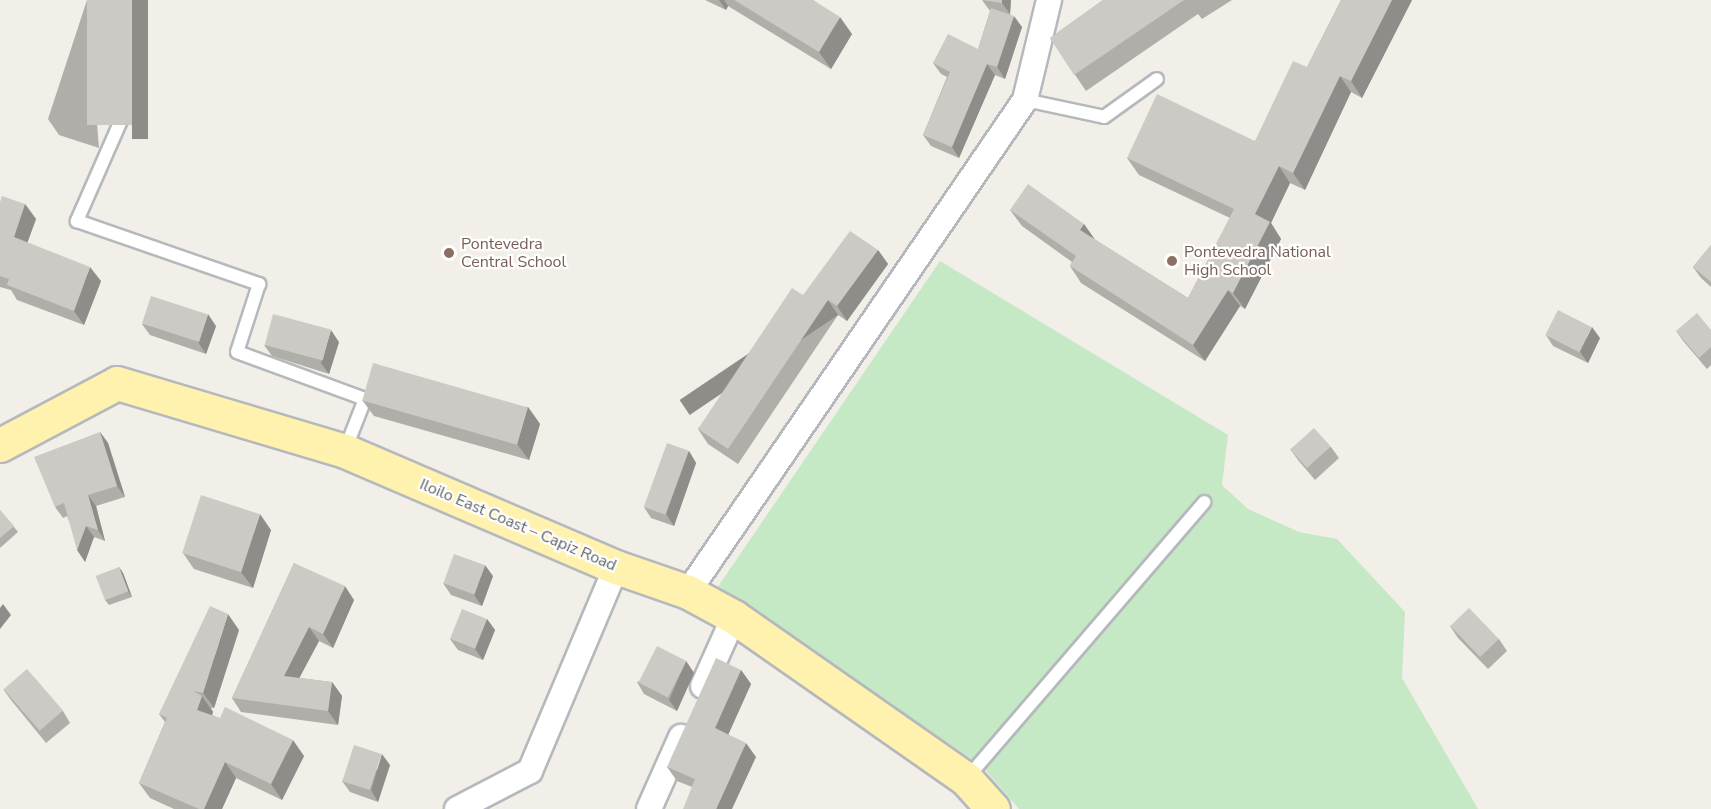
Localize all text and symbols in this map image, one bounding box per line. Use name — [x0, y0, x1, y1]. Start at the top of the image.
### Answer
place label: Pontevedra Central School — [461, 234, 566, 272]
place label: Pontevedra National High School — [1184, 242, 1331, 280]
marker: Pontevedra Central School — [442, 246, 456, 260]
marker: Pontevedra National High School — [1165, 254, 1179, 268]
street label: Iloilo East Coast – Capiz Road — [417, 475, 619, 575]

